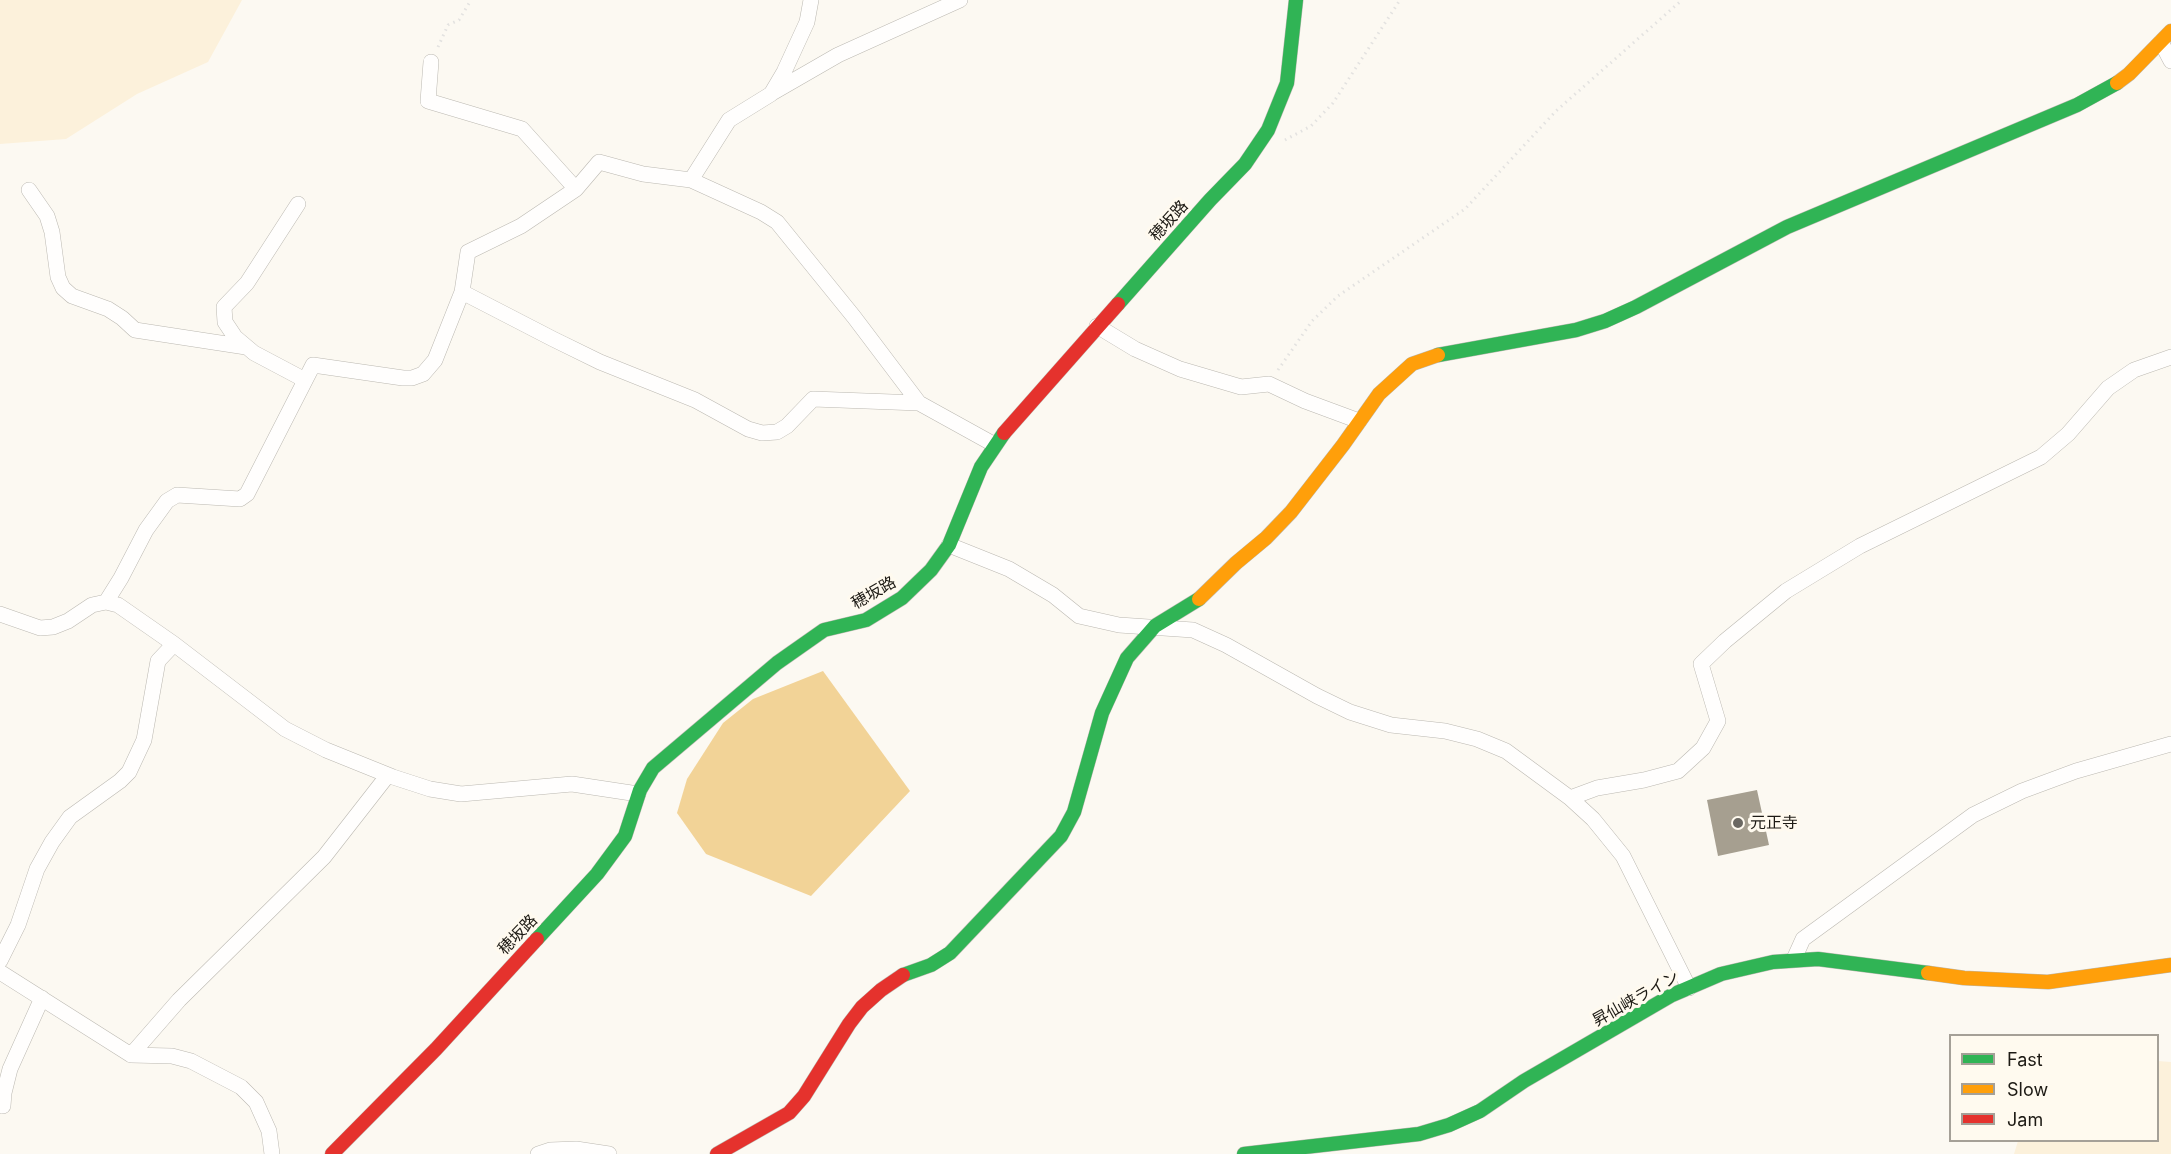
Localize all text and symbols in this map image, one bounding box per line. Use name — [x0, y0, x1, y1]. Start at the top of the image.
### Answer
street label: 穂坂路 — [1146, 197, 1192, 245]
street label: 穂坂路 — [848, 573, 900, 613]
place label: 元正寺 — [1750, 813, 1798, 833]
marker: 元正寺 — [1731, 816, 1745, 830]
street label: 穂坂路 — [494, 911, 542, 959]
street label: 昇仙峡ライン — [1589, 967, 1683, 1031]
legend — [1949, 1034, 2159, 1142]
text: Fast — [2007, 1049, 2043, 1070]
text: Slow — [2007, 1079, 2048, 1100]
text: Jam — [2007, 1109, 2043, 1130]

